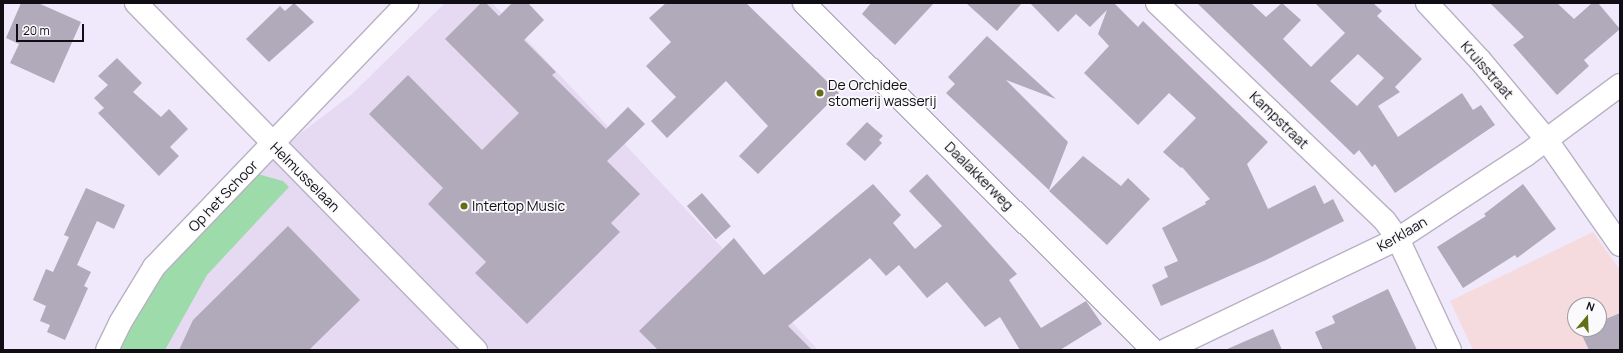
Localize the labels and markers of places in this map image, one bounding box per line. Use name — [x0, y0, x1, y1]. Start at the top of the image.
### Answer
place label: De Orchidee stomerij wasserij — [828, 77, 936, 110]
marker: De Orchidee stomerij wasserij — [815, 88, 825, 98]
place label: Intertop Music — [472, 198, 565, 214]
marker: Intertop Music — [459, 201, 469, 211]

